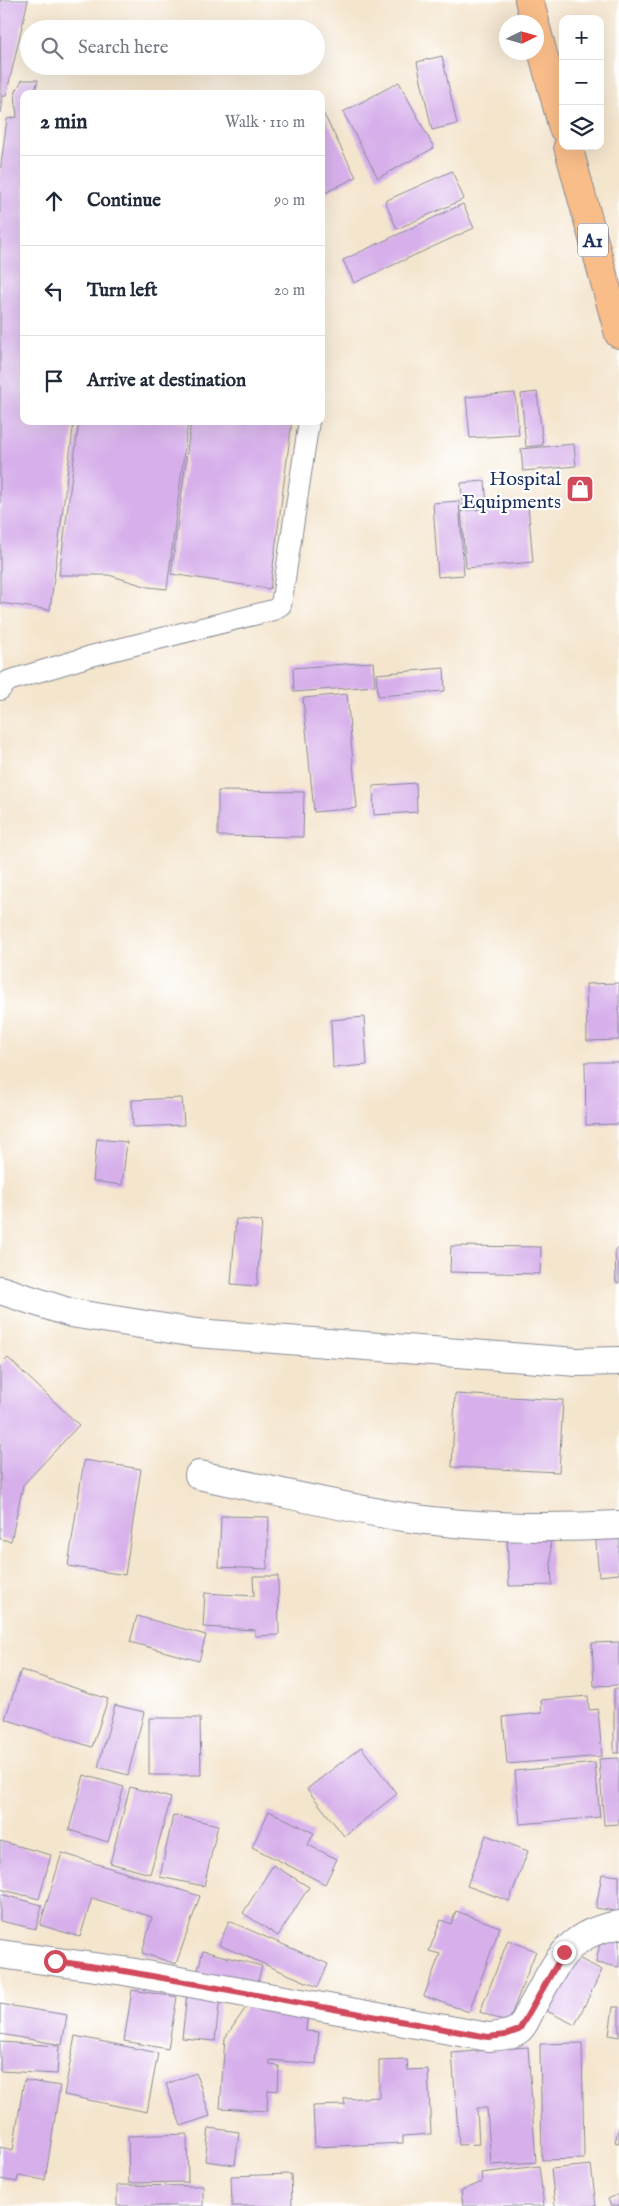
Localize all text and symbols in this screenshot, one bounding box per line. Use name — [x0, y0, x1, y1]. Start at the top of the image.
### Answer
north arrow — [499, 15, 544, 60]
map controls — [559, 15, 604, 150]
button: + — [559, 15, 604, 60]
search box — [20, 20, 325, 75]
icon: search — [38, 34, 66, 62]
text: Search here — [78, 36, 169, 60]
button: − — [559, 60, 604, 105]
button: layers — [559, 105, 604, 150]
text: 2 min — [40, 109, 87, 136]
text: Walk · 110 m — [225, 113, 305, 133]
icon: ahead — [40, 187, 68, 215]
text: Continue — [87, 189, 161, 213]
text: 90 m — [274, 191, 305, 211]
road number: A1 — [578, 224, 608, 256]
icon: left — [40, 277, 68, 305]
text: Turn left — [87, 279, 158, 303]
text: 20 m — [274, 281, 305, 301]
icon: arrive — [40, 367, 68, 395]
text: Arrive at destination — [87, 369, 246, 393]
place label: Hospital Equipments — [462, 467, 562, 515]
shop icon: Hospital Equipments — [565, 474, 595, 504]
route end — [553, 1941, 576, 1964]
route start — [44, 1950, 67, 1973]

